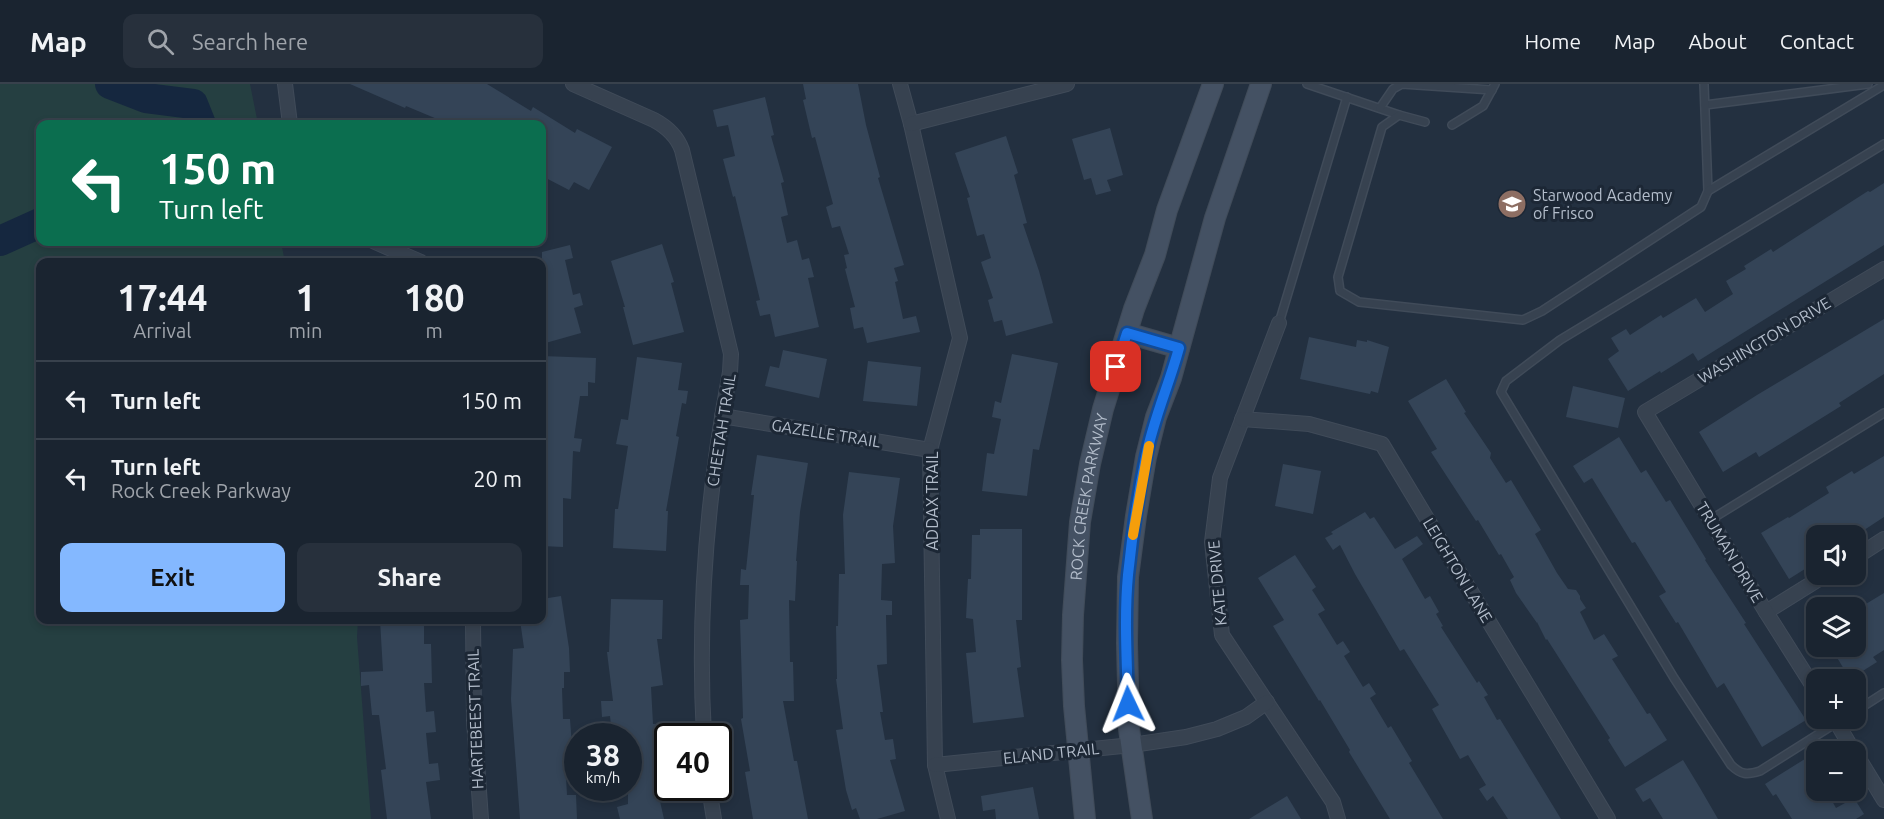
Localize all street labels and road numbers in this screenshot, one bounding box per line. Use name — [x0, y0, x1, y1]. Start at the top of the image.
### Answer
street label: WASHINGTON DRIVE — [1694, 293, 1834, 387]
street label: CHEETAH TRAIL — [703, 372, 739, 488]
street label: ROCK CREEK PARKWAY — [1067, 411, 1111, 581]
street label: GAZELLE TRAIL — [770, 415, 882, 451]
street label: ADDAX TRAIL — [923, 451, 941, 551]
street label: TRUMAN DRIVE — [1693, 499, 1767, 605]
street label: LEIGHTON LANE — [1420, 515, 1496, 625]
street label: KATE DRIVE — [1204, 539, 1230, 627]
street label: HARTEBEEST TRAIL — [464, 649, 486, 789]
street label: ELAND TRAIL — [1002, 739, 1100, 767]

